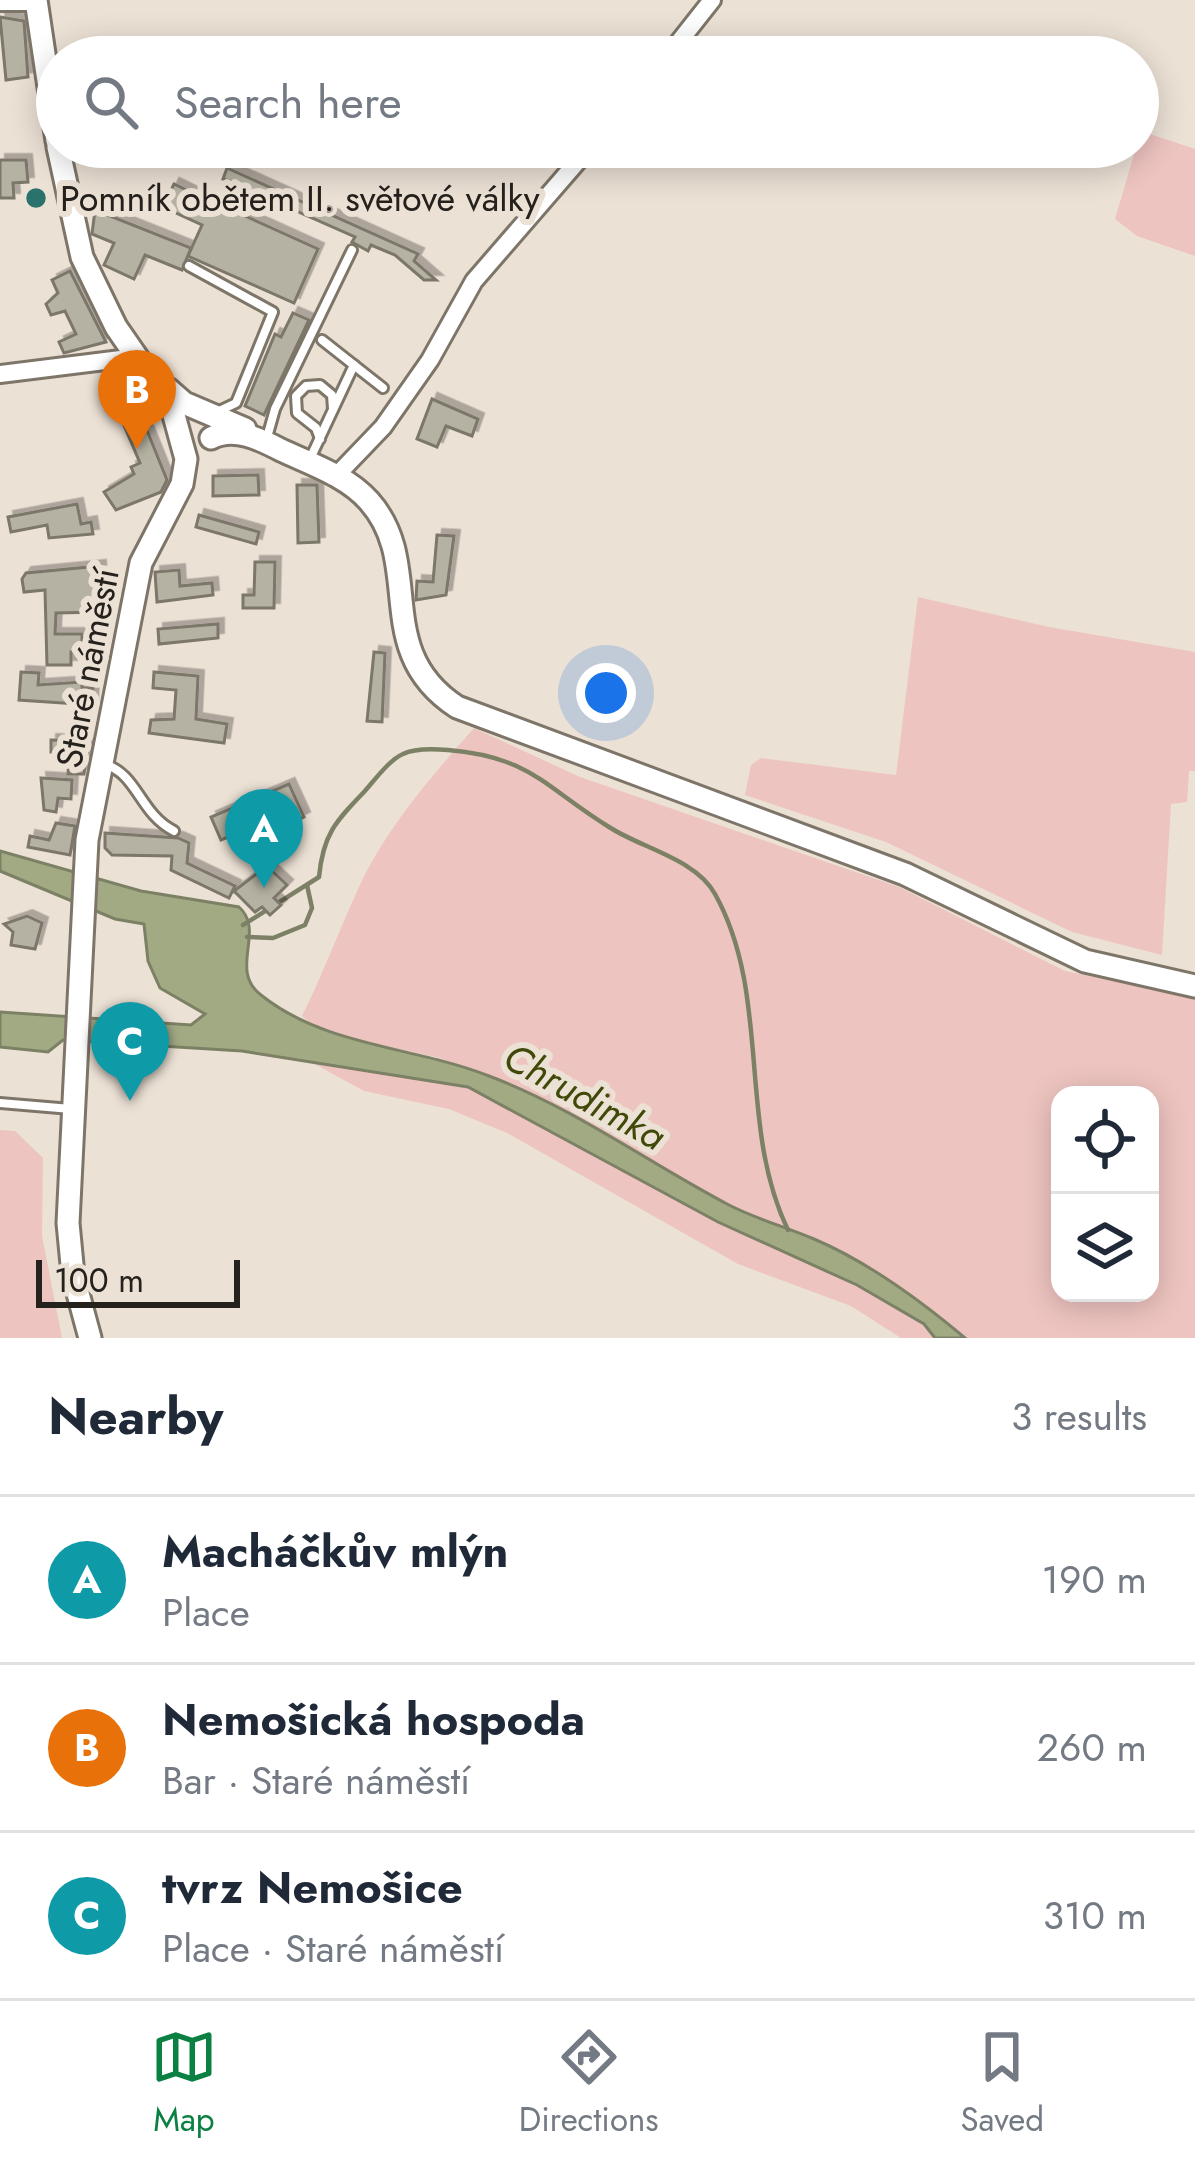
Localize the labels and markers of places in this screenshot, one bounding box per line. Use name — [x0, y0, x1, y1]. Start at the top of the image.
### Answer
place label: Pomník obětem II. světové války — [60, 172, 540, 224]
marker: Pomník obětem II. světové války — [23, 185, 49, 211]
pin: B — [98, 350, 176, 449]
pin: A — [225, 789, 303, 888]
pin: C — [91, 1002, 169, 1101]

